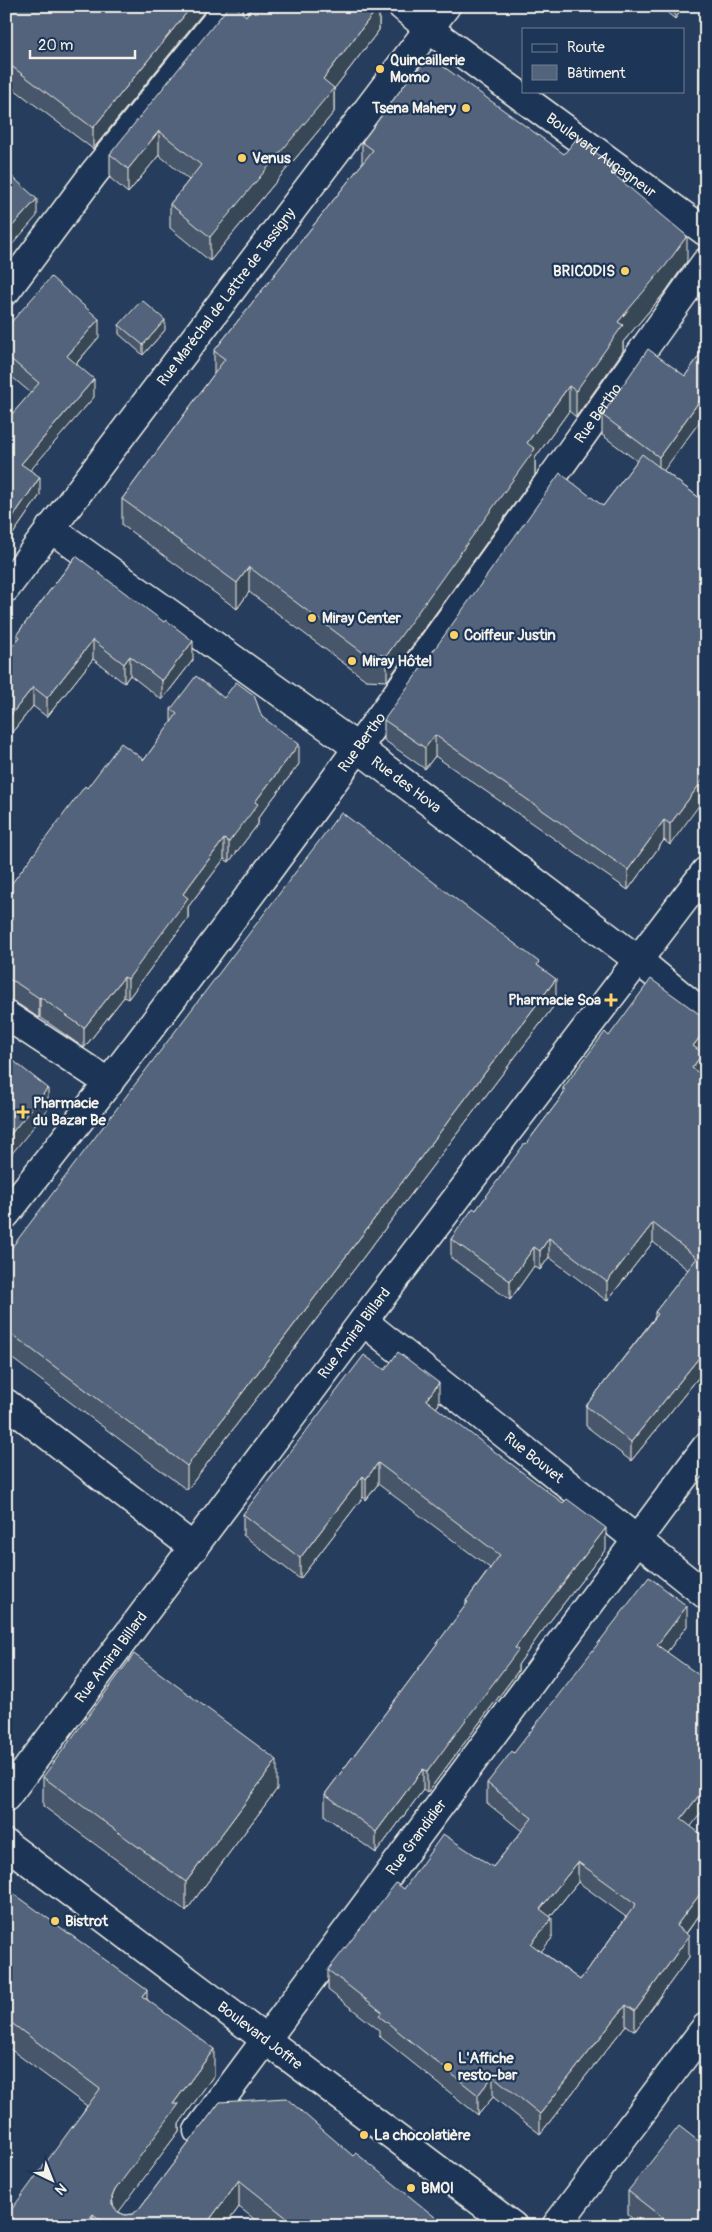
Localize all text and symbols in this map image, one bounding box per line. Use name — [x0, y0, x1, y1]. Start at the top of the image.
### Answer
scale bar — [30, 28, 135, 60]
legend — [522, 28, 684, 92]
text: 20 m — [38, 36, 73, 55]
text: Route — [567, 38, 605, 57]
place label: Quincaillerie Momo — [390, 51, 466, 87]
marker: Quincaillerie Momo — [374, 63, 386, 75]
text: Bâtiment — [567, 64, 627, 83]
place label: Tsena Mahery — [371, 99, 457, 118]
marker: Tsena Mahery — [460, 102, 472, 114]
street label: Boulevard Augagneur — [542, 109, 660, 203]
place label: Venus — [252, 149, 291, 168]
marker: Venus — [236, 152, 248, 164]
street label: Rue Maréchal de Lattre de Tassigny — [153, 204, 300, 390]
place label: BRICODIS — [553, 262, 615, 281]
marker: BRICODIS — [619, 265, 631, 277]
street label: Rue Bertho — [571, 380, 626, 447]
place label: Miray Center — [322, 609, 402, 628]
marker: Miray Center — [306, 612, 318, 624]
place label: Coiffeur Justin — [464, 626, 556, 645]
marker: Coiffeur Justin — [448, 629, 460, 641]
place label: Miray Hôtel — [362, 652, 432, 671]
marker: Miray Hôtel — [346, 655, 358, 667]
street label: Rue Bertho — [334, 709, 390, 776]
street label: Rue des Hova — [367, 752, 445, 818]
place label: Pharmacie Soa — [508, 991, 601, 1010]
marker: Pharmacie Soa — [605, 994, 617, 1006]
place label: Pharmacie du Bazar Be — [33, 1094, 107, 1130]
marker: Pharmacie du Bazar Be — [17, 1106, 29, 1118]
street label: Rue Amiral Billard — [314, 1284, 395, 1383]
street label: Rue Bouvet — [500, 1428, 568, 1488]
street label: Rue Amiral Billard — [71, 1608, 152, 1707]
street label: Rue Grandidier — [382, 1795, 451, 1879]
place label: Bistrot — [65, 1912, 109, 1931]
marker: Bistrot — [49, 1915, 61, 1927]
street label: Boulevard Joffre — [213, 1997, 307, 2074]
place label: L'Affiche resto-bar — [458, 2049, 518, 2085]
marker: L'Affiche resto-bar — [442, 2061, 454, 2073]
place label: La chocolatière — [374, 2126, 471, 2145]
marker: La chocolatière — [358, 2129, 370, 2141]
north arrow — [28, 2154, 78, 2204]
place label: BMOI — [421, 2179, 454, 2198]
text: N — [51, 2180, 70, 2199]
marker: BMOI — [405, 2182, 417, 2194]

